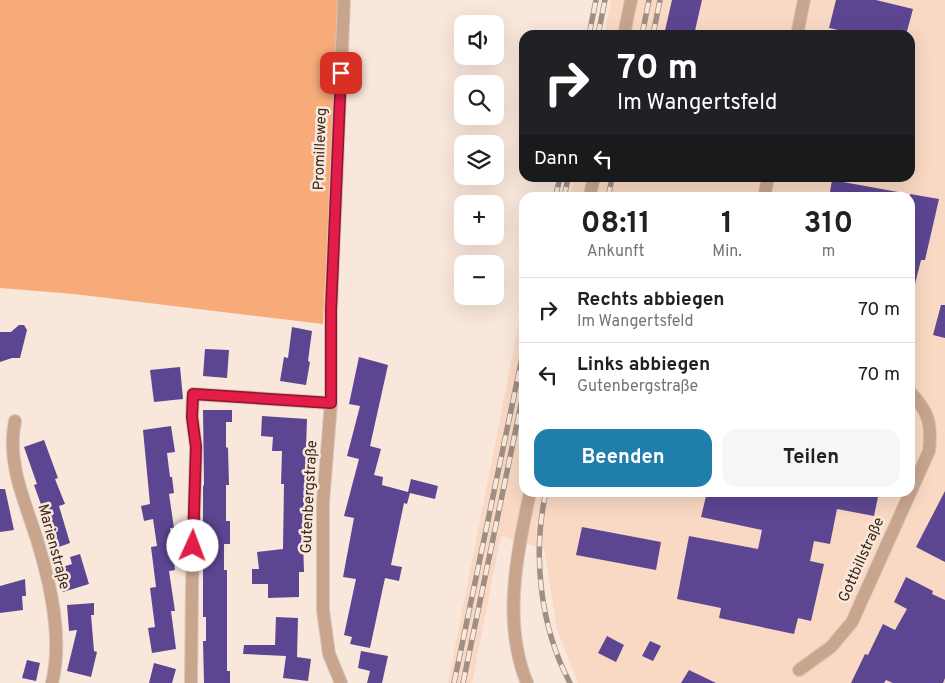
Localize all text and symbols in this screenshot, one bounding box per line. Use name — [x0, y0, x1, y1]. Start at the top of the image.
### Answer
map controls — [454, 15, 504, 305]
button: sound — [454, 15, 504, 65]
text: 70 m — [617, 47, 698, 91]
icon: right — [534, 50, 599, 115]
pin — [320, 52, 362, 94]
icon: arrive — [327, 59, 355, 87]
button: search — [454, 75, 504, 125]
text: Im Wangertsfeld — [617, 90, 777, 117]
street label: Promilleweg — [310, 107, 332, 191]
button: layers — [454, 135, 504, 185]
icon: left — [589, 145, 617, 173]
text: Dann — [534, 147, 579, 171]
button: + — [454, 195, 504, 245]
text: 08:11 — [581, 206, 651, 243]
text: 1 — [721, 206, 733, 243]
text: 310 — [804, 206, 853, 243]
text: Ankunft — [587, 242, 645, 262]
text: Min. — [712, 242, 742, 262]
text: m — [822, 242, 835, 262]
button: − — [454, 255, 504, 305]
text: Rechts abbiegen — [577, 288, 725, 312]
icon: right — [534, 296, 562, 324]
text: 70 m — [858, 298, 900, 322]
text: Im Wangertsfeld — [577, 312, 694, 332]
text: Links abbiegen — [577, 353, 710, 377]
icon: left — [534, 361, 562, 389]
text: 70 m — [858, 363, 900, 387]
text: Gutenbergstraße — [577, 377, 698, 397]
button: Beenden — [534, 429, 712, 487]
button: Teilen — [722, 429, 900, 487]
street label: Gutenbergstraße — [298, 440, 322, 554]
street label: Marienstraße — [32, 502, 74, 592]
street label: Gottbillstraße — [835, 514, 889, 606]
position arrow — [166, 519, 218, 571]

